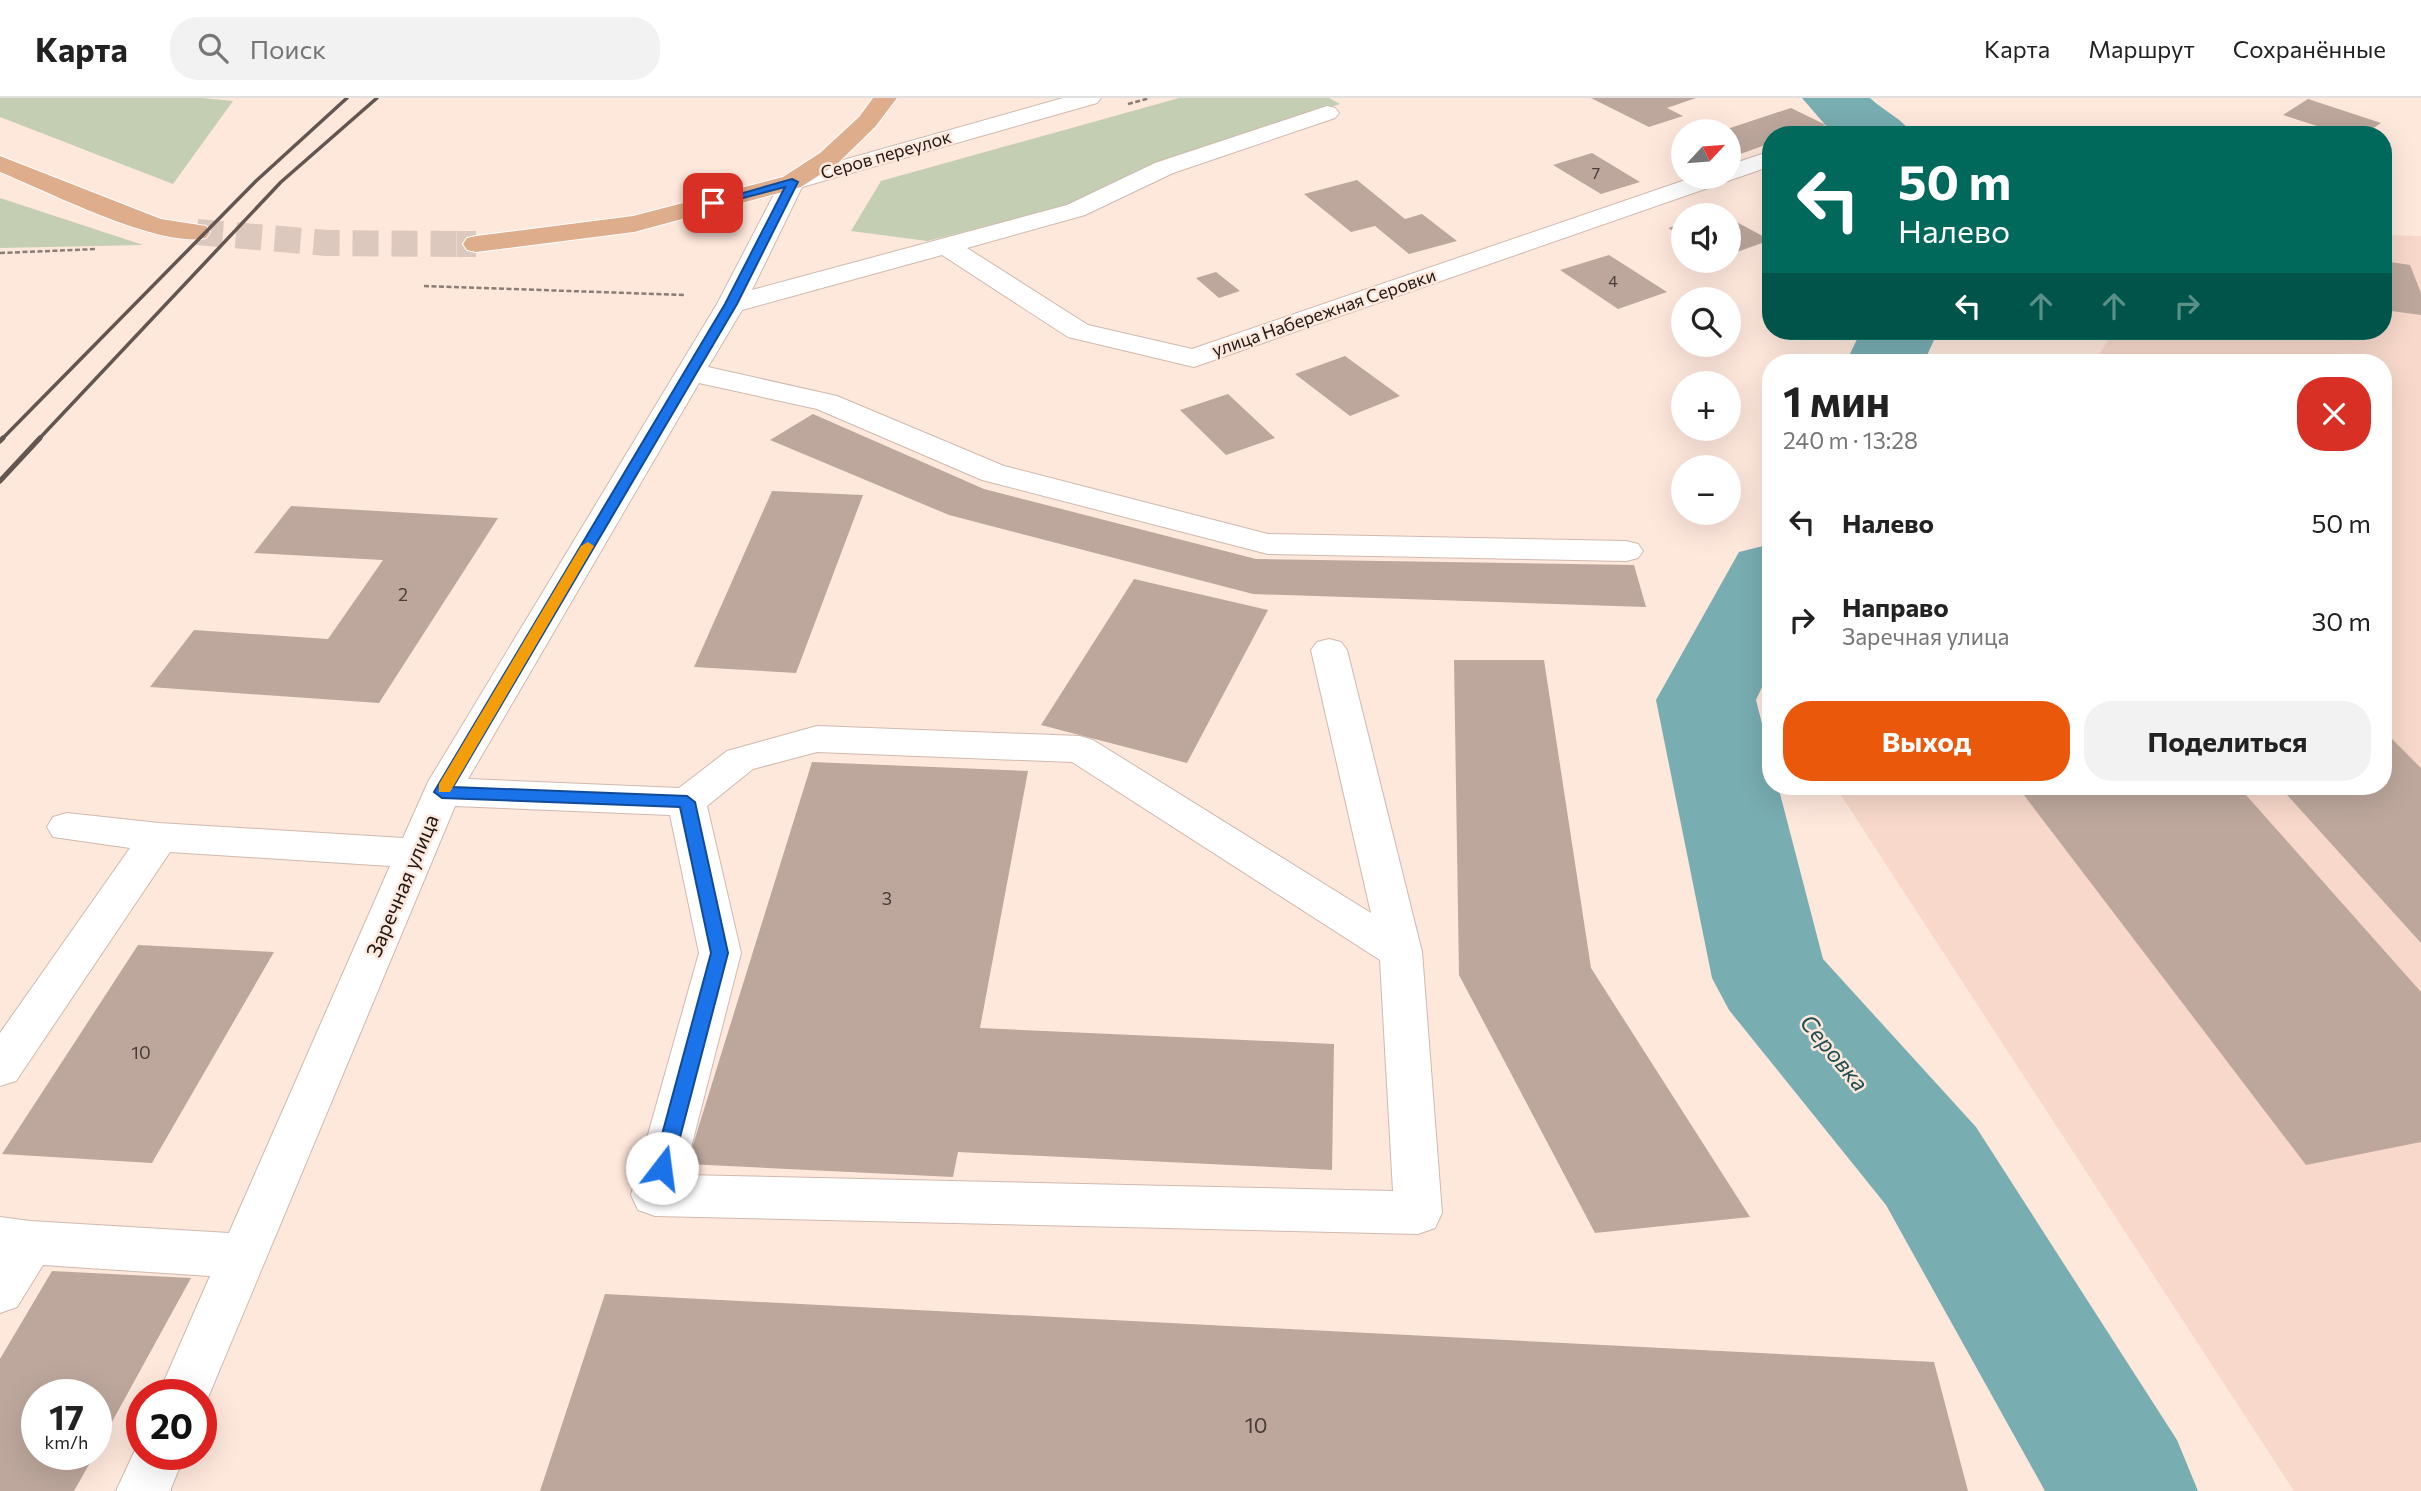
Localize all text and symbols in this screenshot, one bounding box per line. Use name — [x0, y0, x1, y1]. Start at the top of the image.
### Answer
search box — [170, 17, 660, 80]
text: Карта — [35, 28, 128, 69]
icon: search — [194, 29, 232, 67]
text: Поиск — [250, 33, 326, 64]
text: Карта — [1984, 34, 2050, 63]
text: Маршрут — [2088, 34, 2195, 63]
text: Сохранённые — [2233, 34, 2386, 63]
north arrow — [1671, 119, 1741, 189]
map controls — [1671, 119, 1741, 525]
street label: Серов переулок — [818, 125, 954, 183]
text: 50 m — [1898, 150, 2011, 210]
icon: left — [1783, 154, 1874, 245]
house number: 7 — [1592, 163, 1600, 182]
pin — [683, 173, 743, 233]
icon: arrive — [694, 184, 732, 222]
button: sound — [1671, 203, 1741, 273]
text: Налево — [1898, 210, 2010, 250]
street label: улица Набережная Серовки — [1209, 263, 1439, 361]
house number: 4 — [1608, 271, 1618, 290]
button: search — [1671, 287, 1741, 357]
icon: left — [1949, 287, 1987, 325]
icon: ahead — [2022, 287, 2060, 325]
icon: ahead — [2095, 287, 2133, 325]
icon: right — [2168, 287, 2206, 325]
button: + — [1671, 371, 1741, 441]
text: 1 мин — [1783, 374, 1890, 426]
button: close — [2297, 377, 2371, 451]
text: 240 m · 13:28 — [1783, 426, 1918, 454]
button: − — [1671, 455, 1741, 525]
icon: left — [1783, 503, 1821, 541]
text: Налево — [1842, 507, 1934, 538]
text: 50 m — [2311, 507, 2371, 538]
house number: 2 — [398, 583, 408, 605]
text: Направо — [1842, 591, 1949, 622]
icon: right — [1783, 601, 1821, 639]
text: 30 m — [2312, 605, 2371, 636]
text: Заречная улица — [1842, 622, 2009, 650]
button: Выход — [1783, 701, 2070, 781]
button: Поделиться — [2084, 701, 2371, 781]
street label: Заречная улица — [360, 810, 443, 961]
house number: 3 — [882, 887, 892, 909]
water label: Серовка — [1795, 1008, 1875, 1096]
house number: 10 — [131, 1041, 151, 1063]
position arrow — [625, 1131, 699, 1205]
speed limit sign: 20 — [126, 1379, 217, 1470]
text: 17 — [49, 1394, 84, 1437]
house number: 10 — [1245, 1412, 1267, 1437]
text: km/h — [45, 1431, 88, 1453]

